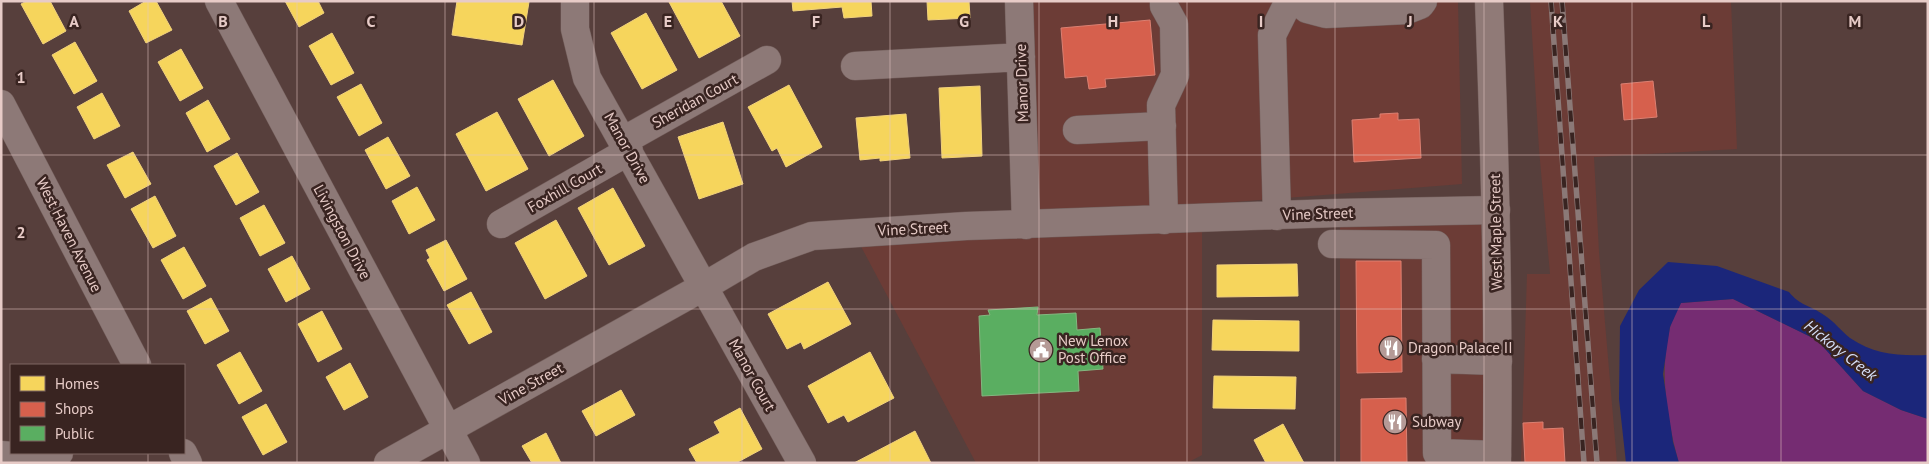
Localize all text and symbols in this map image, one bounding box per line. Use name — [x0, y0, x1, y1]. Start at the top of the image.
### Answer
text: A — [69, 11, 79, 31]
text: B — [218, 11, 228, 31]
text: C — [367, 11, 376, 31]
text: D — [514, 11, 524, 31]
text: E — [664, 11, 672, 31]
text: F — [812, 11, 820, 31]
text: G — [959, 11, 969, 31]
text: H — [1108, 11, 1118, 31]
text: I — [1259, 11, 1263, 31]
text: J — [1406, 11, 1413, 31]
text: K — [1553, 11, 1563, 31]
text: L — [1702, 11, 1711, 31]
text: M — [1849, 11, 1861, 31]
street label: Manor Drive — [1011, 44, 1032, 122]
text: 1 — [16, 67, 26, 87]
street label: Sheridan Court — [648, 69, 741, 132]
street label: Manor Drive — [600, 109, 655, 187]
street label: Foxhill Court — [524, 159, 605, 217]
street label: West Maple Street — [1485, 174, 1506, 290]
street label: West Haven Avenue — [32, 175, 106, 295]
street label: Livingston Drive — [310, 181, 375, 282]
street label: Vine Street — [1281, 203, 1354, 224]
street label: Vine Street — [876, 217, 949, 240]
text: 2 — [16, 222, 26, 242]
water label: Hickory Creek — [1800, 315, 1882, 385]
place label: New Lenox Post Office — [1058, 331, 1129, 367]
street label: Manor Court — [725, 335, 780, 414]
restaurant icon: Dragon Palace II — [1378, 335, 1404, 361]
public building icon: New Lenox Post Office — [1028, 337, 1054, 363]
place label: Dragon Palace II — [1408, 338, 1513, 357]
street label: Vine Street — [494, 358, 566, 409]
legend — [10, 364, 185, 454]
text: Homes — [55, 374, 99, 393]
text: Shops — [55, 399, 94, 418]
restaurant icon: Subway — [1382, 409, 1408, 435]
place label: Subway — [1412, 412, 1461, 431]
text: Public — [55, 424, 94, 443]

